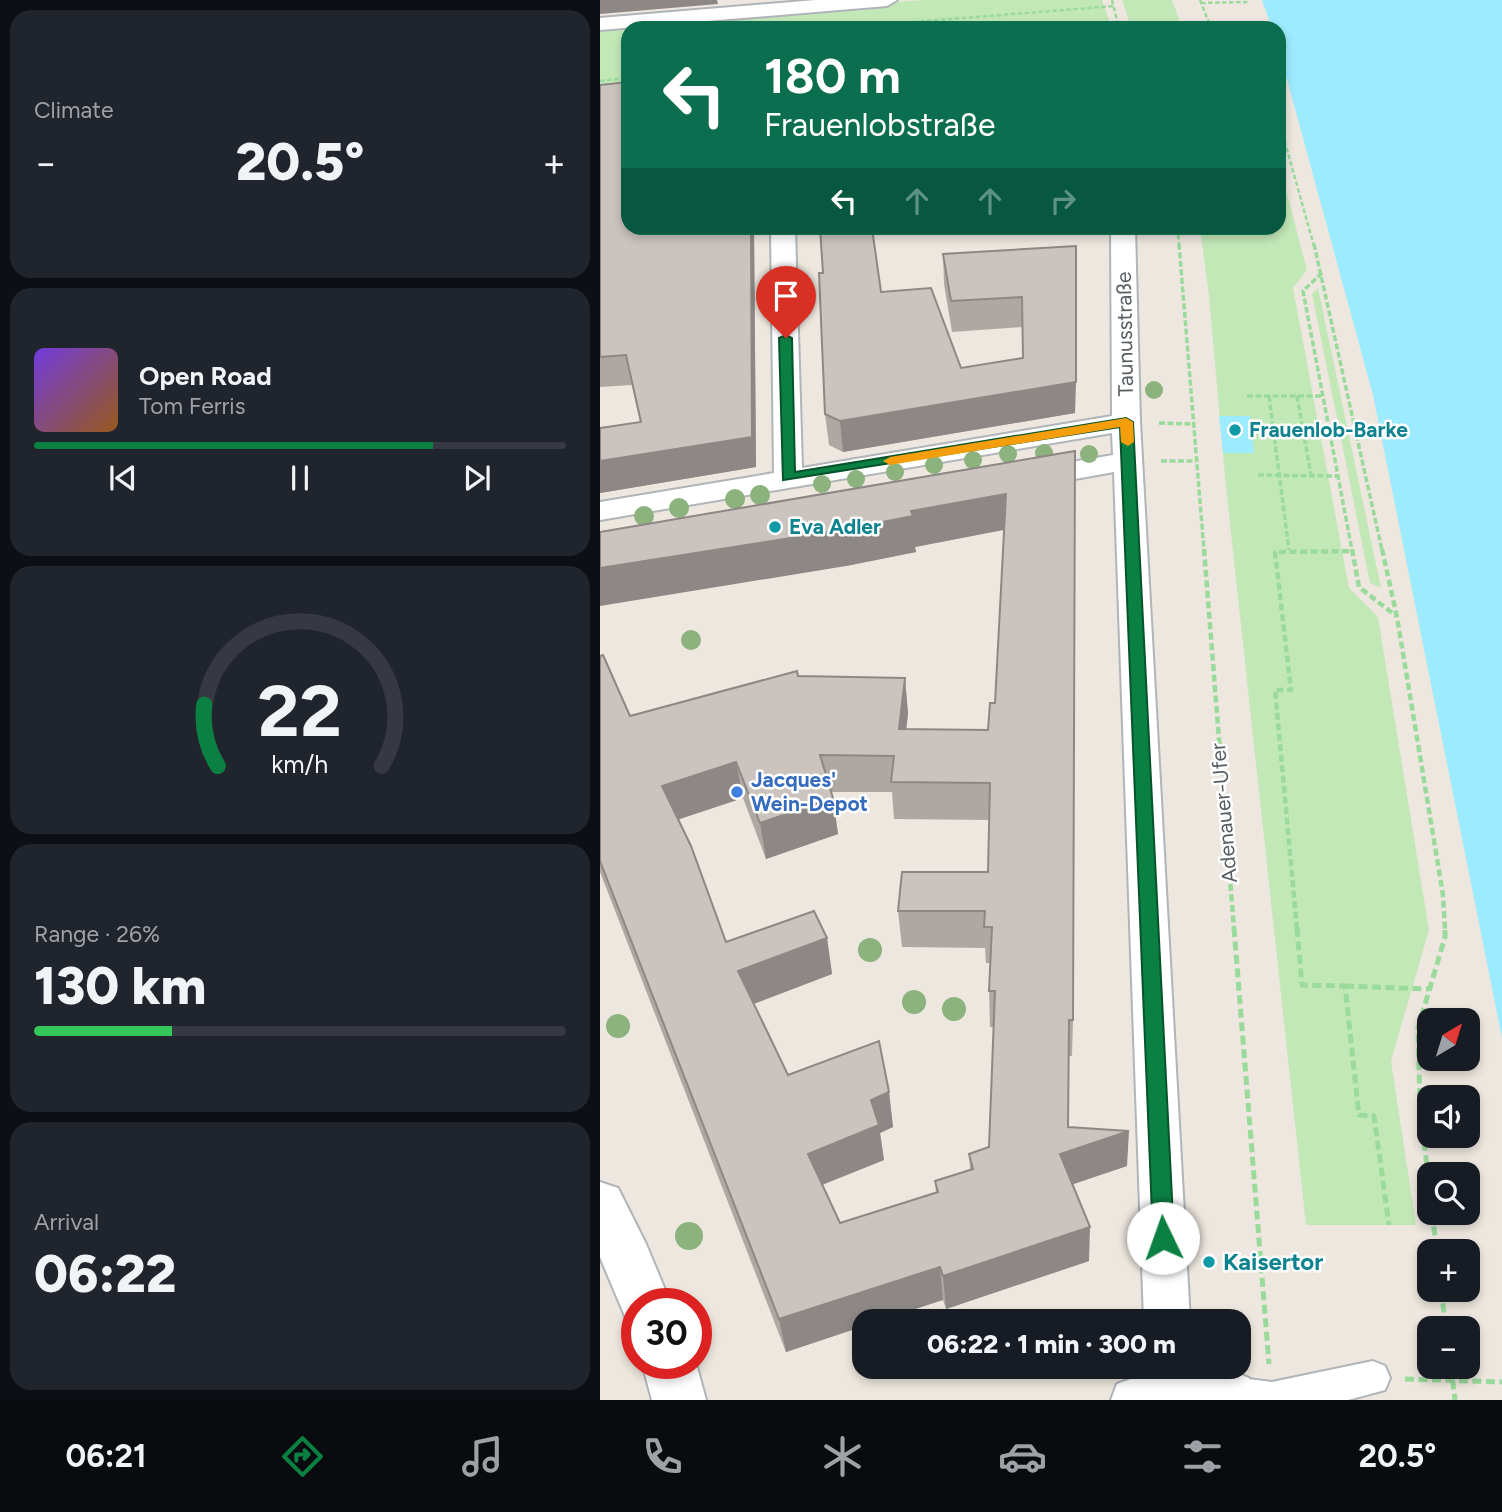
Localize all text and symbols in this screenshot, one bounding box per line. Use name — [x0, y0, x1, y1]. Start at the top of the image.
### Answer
text: 180 m — [764, 46, 901, 105]
icon: left — [649, 49, 740, 140]
text: Climate — [34, 96, 113, 124]
text: Frauenlobstraße — [764, 106, 995, 144]
text: 20.5° — [236, 131, 364, 193]
text: − — [34, 140, 58, 186]
text: + — [542, 140, 566, 186]
icon: left — [825, 182, 863, 220]
icon: ahead — [898, 182, 936, 220]
icon: ahead — [971, 182, 1009, 220]
icon: right — [1044, 182, 1082, 220]
pin — [756, 266, 816, 338]
street label: Taunusstraße — [1111, 271, 1138, 397]
icon: arrive — [767, 277, 805, 315]
text: Open Road — [139, 360, 272, 392]
text: Tom Ferris — [139, 392, 245, 420]
place label: Frauenlob-Barke — [1249, 417, 1408, 442]
marker: Frauenlob-Barke — [1227, 422, 1243, 438]
icon: previous — [104, 459, 142, 497]
icon: pause — [281, 459, 319, 497]
icon: next — [458, 459, 496, 497]
place label: Eva Adler — [789, 514, 881, 539]
marker: Eva Adler — [767, 519, 783, 535]
text: 22 — [258, 667, 342, 754]
street label: Adenauer-Ufer — [1205, 742, 1242, 884]
text: km/h — [271, 749, 329, 779]
place label: Jacques' Wein-Depot — [751, 767, 868, 816]
marker: Jacques' Wein-Depot — [729, 784, 745, 800]
text: Range · 26% — [34, 920, 160, 948]
text: 130 km — [34, 955, 206, 1017]
north arrow — [1417, 1008, 1480, 1071]
map controls — [1417, 1008, 1480, 1379]
button: sound — [1417, 1085, 1480, 1148]
button: search — [1417, 1162, 1480, 1225]
position arrow — [1126, 1201, 1200, 1275]
text: Arrival — [34, 1208, 99, 1236]
button: + — [1417, 1239, 1480, 1302]
text: 06:22 — [34, 1243, 176, 1305]
place label: Kaisertor — [1223, 1247, 1323, 1276]
marker: Kaisertor — [1201, 1254, 1217, 1270]
speed limit sign: 30 — [621, 1288, 712, 1379]
button: − — [1417, 1316, 1480, 1379]
text: 06:22 · 1 min · 300 m — [927, 1328, 1176, 1360]
icon: directions — [278, 1432, 327, 1481]
icon: music — [458, 1432, 507, 1481]
icon: phone — [638, 1432, 687, 1481]
icon: climate — [818, 1432, 867, 1481]
icon: car — [998, 1432, 1047, 1481]
icon: filters — [1178, 1432, 1227, 1481]
text: 06:21 — [66, 1437, 147, 1475]
text: 20.5° — [1359, 1437, 1436, 1475]

